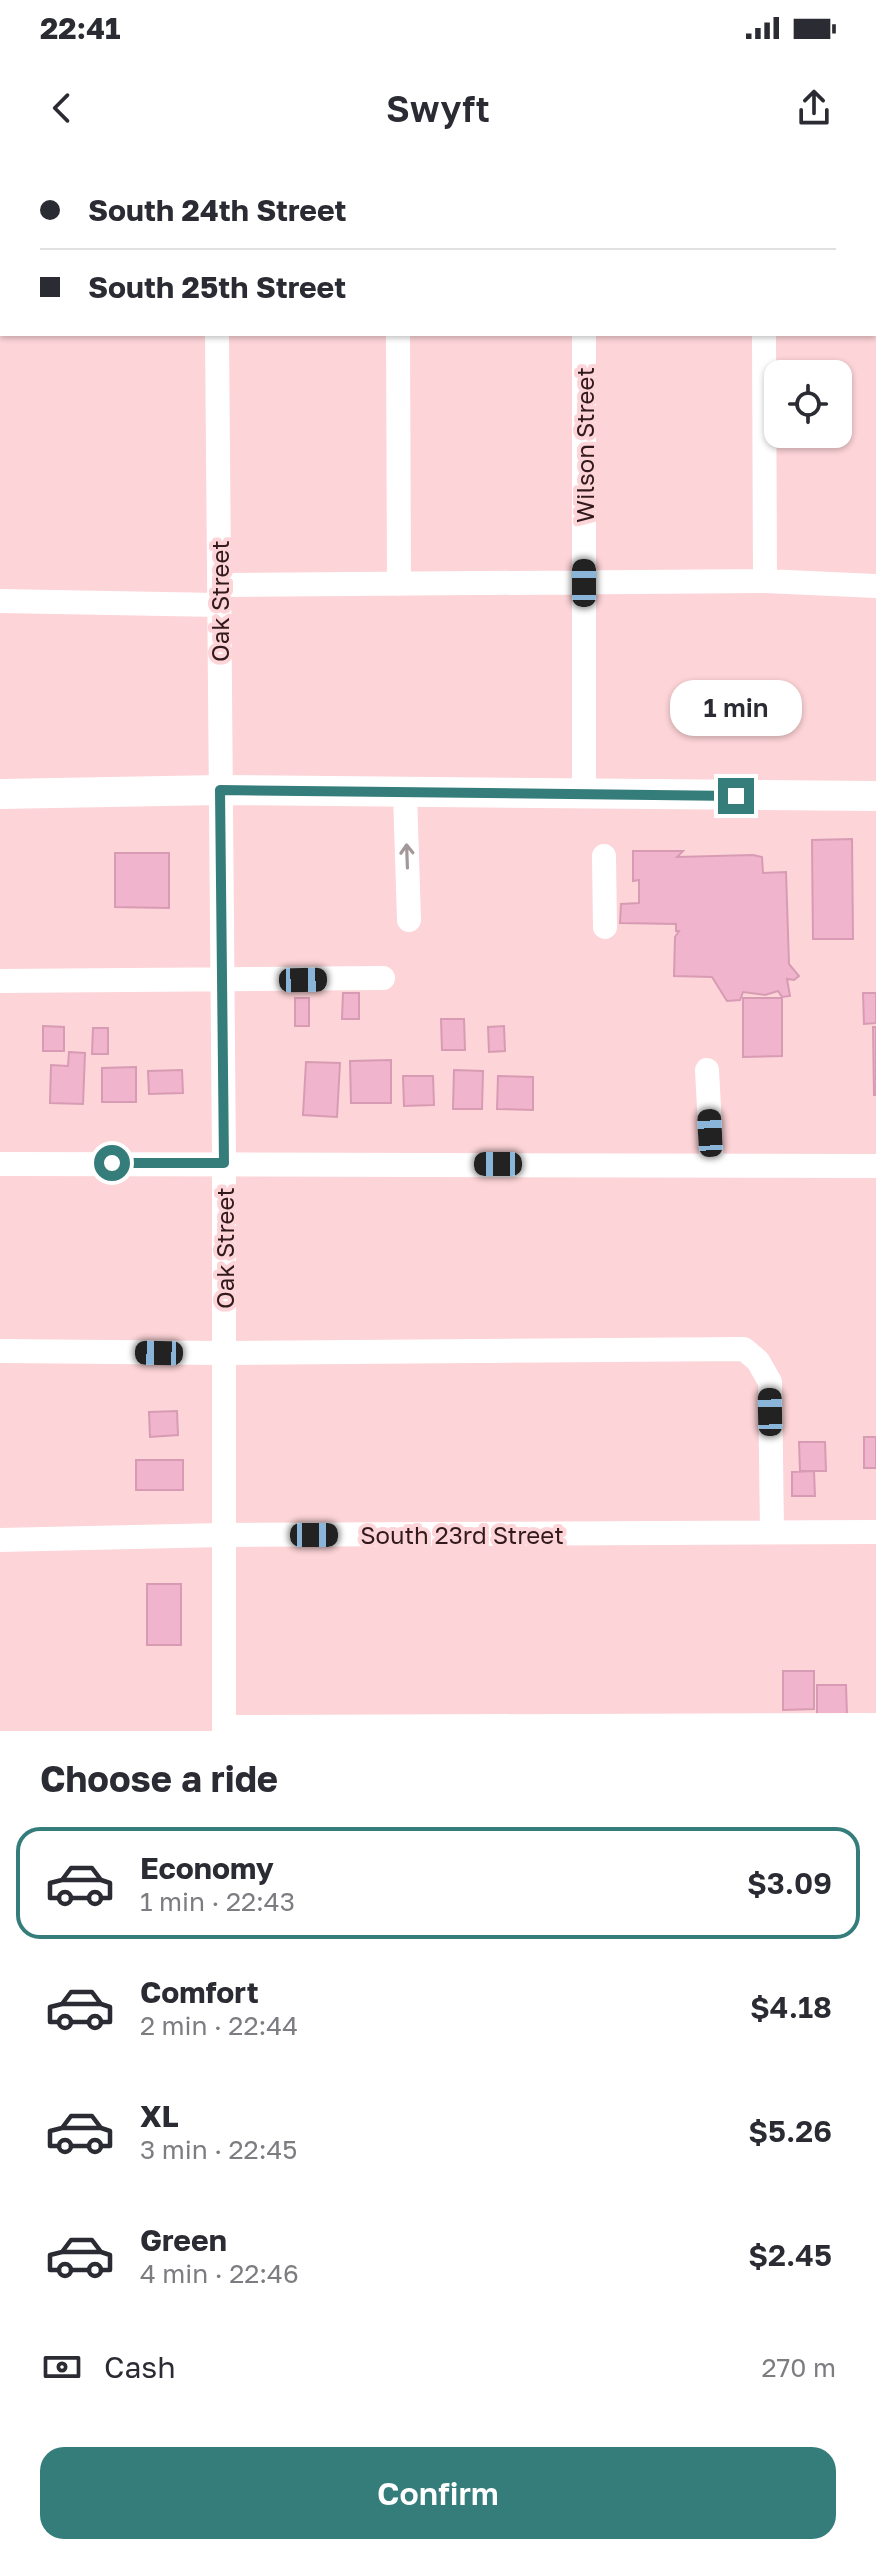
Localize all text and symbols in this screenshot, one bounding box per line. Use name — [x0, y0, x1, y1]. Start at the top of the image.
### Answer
text: 22:41 — [40, 10, 120, 46]
icon: back — [40, 86, 84, 130]
icon: share — [792, 86, 836, 130]
text: Swyft — [386, 87, 490, 130]
text: South 24th Street — [88, 192, 347, 228]
text: South 25th Street — [88, 269, 346, 305]
map controls — [764, 360, 852, 448]
button: locate — [764, 360, 852, 448]
street label: Wilson Street — [570, 367, 599, 523]
street label: Oak Street — [205, 540, 234, 662]
car — [572, 559, 596, 607]
callout: 1 min — [670, 680, 802, 736]
text: 1 min — [703, 692, 769, 723]
route end — [718, 778, 754, 814]
one-way arrow — [399, 843, 414, 870]
car — [279, 968, 327, 992]
car — [697, 1108, 723, 1158]
route start — [94, 1145, 130, 1181]
car — [474, 1152, 522, 1176]
street label: Oak Street — [210, 1187, 239, 1309]
car — [135, 1341, 183, 1365]
car — [758, 1388, 782, 1436]
street label: South 23rd Street — [360, 1520, 564, 1549]
car — [290, 1523, 338, 1547]
text: Choose a ride — [40, 1757, 278, 1800]
icon: car — [44, 1847, 116, 1919]
text: Economy — [140, 1850, 274, 1886]
text: $3.09 — [747, 1865, 832, 1901]
text: 1 min · 22:43 — [140, 1886, 295, 1917]
icon: car — [44, 1971, 116, 2043]
text: Comfort — [140, 1974, 259, 2010]
text: $4.18 — [750, 1989, 832, 2025]
text: 2 min · 22:44 — [140, 2010, 298, 2041]
icon: car — [44, 2095, 116, 2167]
text: XL — [140, 2098, 179, 2134]
text: $5.26 — [748, 2113, 832, 2149]
text: 3 min · 22:45 — [140, 2134, 297, 2165]
icon: car — [44, 2219, 116, 2291]
text: Green — [140, 2222, 227, 2258]
text: $2.45 — [748, 2237, 832, 2273]
text: 4 min · 22:46 — [140, 2258, 299, 2289]
icon: cash — [40, 2345, 84, 2389]
text: Cash — [104, 2349, 176, 2385]
text: 270 m — [762, 2352, 836, 2383]
button: Confirm — [40, 2447, 836, 2539]

